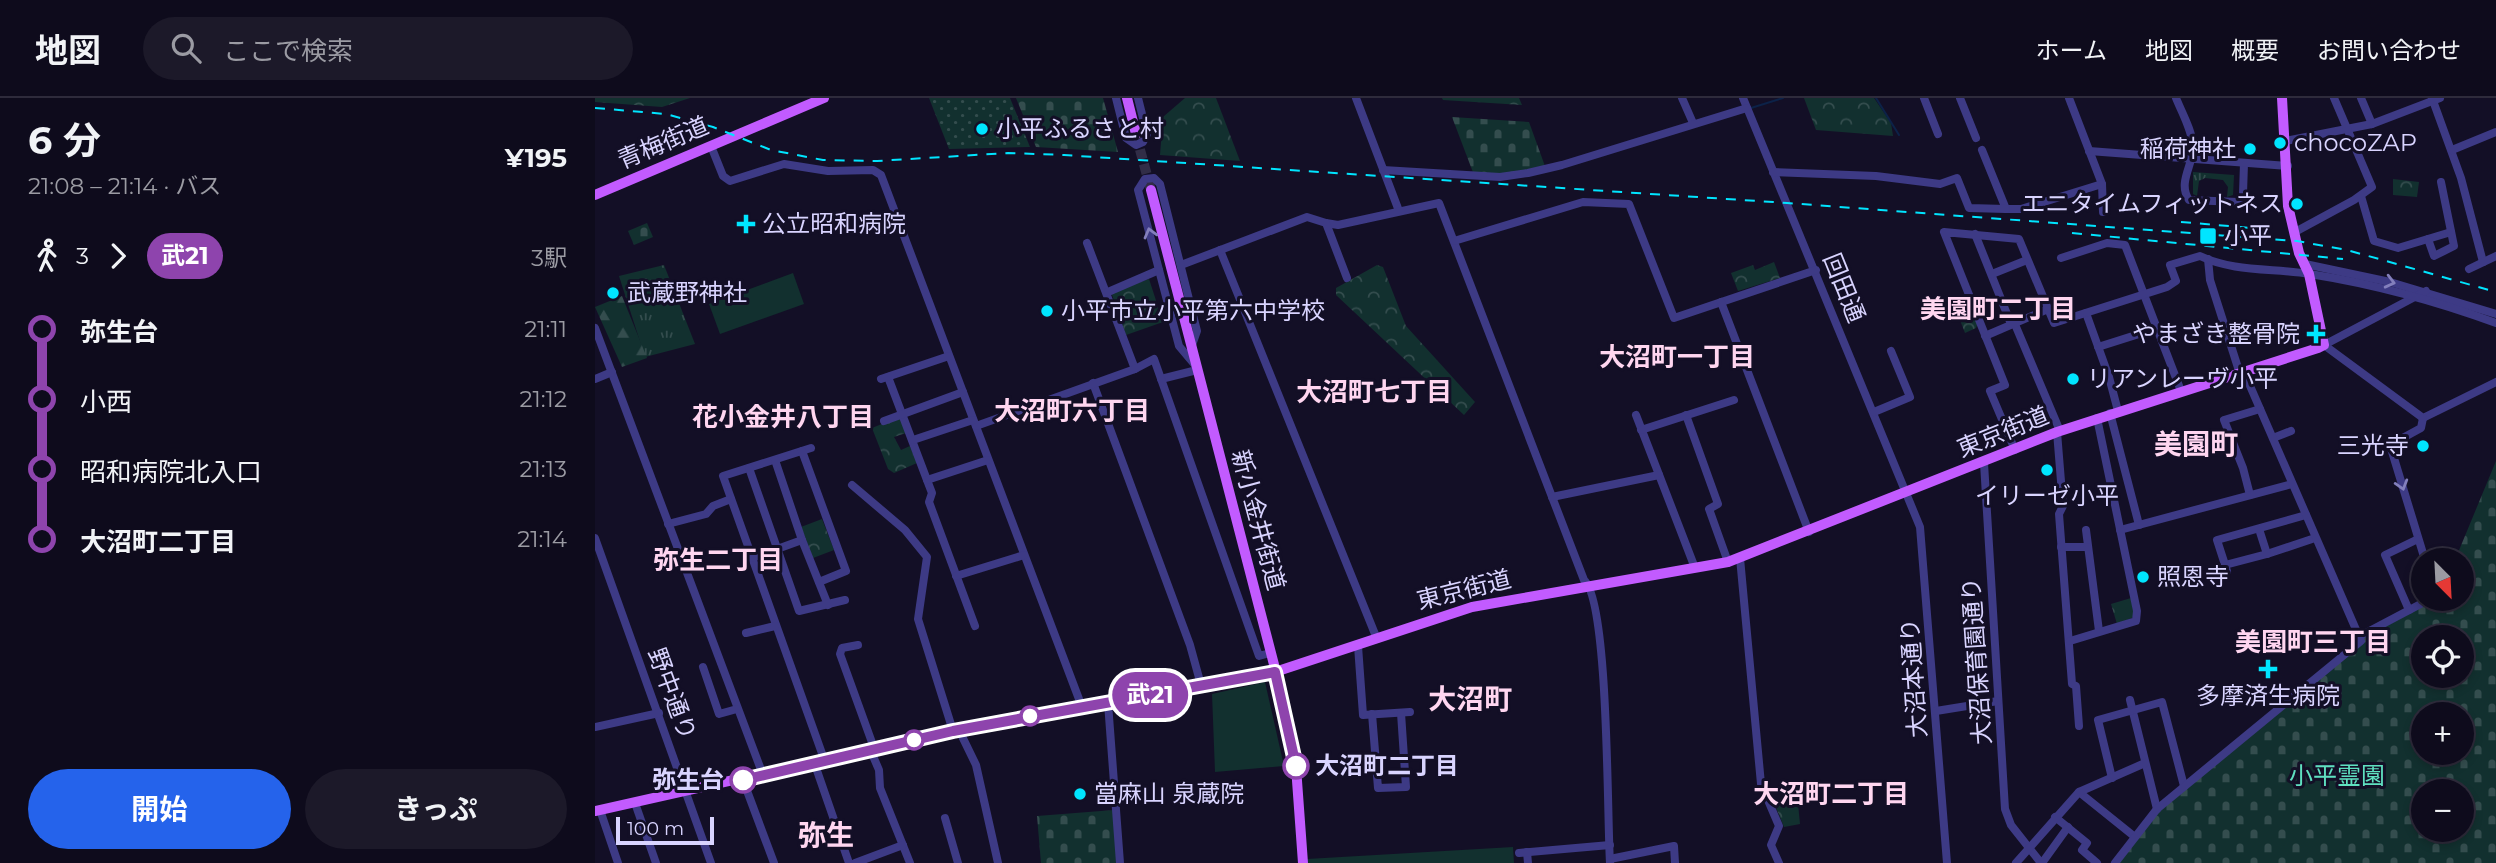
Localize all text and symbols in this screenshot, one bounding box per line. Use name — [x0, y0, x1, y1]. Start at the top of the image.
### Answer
search box — [143, 17, 633, 80]
icon: search — [167, 29, 205, 67]
text: 地図 — [35, 30, 101, 70]
text: ここで検索 — [223, 35, 353, 67]
text: ホーム — [2036, 36, 2107, 65]
text: 地図 — [2145, 36, 2193, 65]
text: 概要 — [2231, 36, 2279, 65]
text: お問い合わせ — [2317, 36, 2461, 65]
street label: 青梅街道 — [613, 110, 713, 175]
place label: 小平ふるさと村 — [996, 114, 1164, 143]
text: 6 分 — [28, 117, 101, 164]
marker: 小平ふるさと村 — [974, 121, 990, 137]
place label: chocoZAP — [2294, 128, 2417, 157]
place label: 稲荷神社 — [2140, 134, 2236, 163]
marker: chocoZAP — [2272, 135, 2288, 151]
marker: 稲荷神社 — [2242, 141, 2258, 157]
text: ¥195 — [505, 142, 567, 174]
text: 21:08 – 21:14 · バス — [28, 172, 221, 200]
place label: エニタイムフィットネス — [2021, 189, 2283, 218]
marker: エニタイムフィットネス — [2289, 196, 2305, 212]
place label: 公立昭和病院 — [762, 209, 906, 238]
marker: 公立昭和病院 — [736, 214, 756, 234]
place label: 小平 — [2224, 221, 2272, 250]
marker: 小平 — [2198, 226, 2218, 246]
one-way arrow — [1144, 227, 1158, 239]
icon: walk — [28, 237, 66, 275]
icon: forward — [99, 237, 137, 275]
text: 武21 — [161, 241, 209, 270]
text: 3 — [76, 242, 89, 270]
text: 3駅 — [531, 244, 567, 272]
street label: 回田通 — [1818, 249, 1871, 327]
one-way arrow — [2383, 274, 2395, 288]
place label: 武蔵野神社 — [627, 278, 747, 307]
marker: 武蔵野神社 — [605, 285, 621, 301]
district label: 美園町二丁目 — [1920, 293, 2076, 325]
place label: 小平市立小平第六中学校 — [1061, 296, 1325, 325]
marker: 小平市立小平第六中学校 — [1039, 303, 1055, 319]
text: 21:11 — [524, 315, 567, 343]
text: 弥生台 — [80, 316, 158, 348]
place label: やまざき整骨院 — [2132, 319, 2300, 348]
marker: やまざき整骨院 — [2306, 324, 2326, 344]
district label: 大沼町一丁目 — [1599, 341, 1755, 373]
place label: リアンレーヴ小平 — [2087, 364, 2278, 393]
marker: リアンレーヴ小平 — [2065, 371, 2081, 387]
district label: 大沼町七丁目 — [1296, 376, 1452, 408]
text: 21:12 — [519, 385, 567, 413]
text: 小西 — [80, 386, 132, 418]
district label: 大沼町六丁目 — [994, 395, 1150, 427]
street label: 東京街道 — [1953, 400, 2053, 463]
district label: 花小金井八丁目 — [692, 401, 874, 433]
district label: 美園町 — [2154, 427, 2238, 461]
place label: 三光寺 — [2337, 431, 2409, 460]
marker: 三光寺 — [2415, 438, 2431, 454]
street label: 新小金井街道 — [1226, 447, 1291, 593]
text: 21:13 — [519, 455, 567, 483]
text: 昭和病院北入口 — [80, 456, 262, 488]
marker: イリーゼ小平 — [2039, 462, 2055, 478]
one-way arrow — [2394, 479, 2409, 491]
place label: イリーゼ小平 — [1975, 481, 2119, 510]
text: 21:14 — [517, 525, 567, 553]
text: 大沼町二丁目 — [80, 526, 236, 558]
district label: 弥生二丁目 — [653, 544, 783, 576]
north arrow — [2411, 548, 2475, 611]
map controls — [2411, 548, 2474, 842]
place label: 照恩寺 — [2157, 562, 2229, 591]
street label: 東京街道 — [1414, 564, 1514, 615]
marker: 照恩寺 — [2135, 569, 2151, 585]
street label: 大沼保育園通り — [1956, 576, 1997, 746]
street label: 大沼本通り — [1895, 617, 1932, 739]
button: locate — [2411, 625, 2474, 688]
district label: 美園町三丁目 — [2235, 626, 2391, 658]
street label: 野中通り — [642, 644, 703, 744]
marker: 多摩済生病院 — [2258, 659, 2278, 679]
line badge: 武21 — [1110, 672, 1190, 718]
text: 武21 — [1126, 680, 1174, 709]
place label: 多摩済生病院 — [2196, 681, 2340, 710]
district label: 大沼町 — [1428, 682, 1512, 716]
button: + — [2411, 702, 2474, 765]
unlabelled marker — [1020, 706, 1040, 726]
unlabelled marker — [904, 730, 924, 750]
place label: 大沼町二丁目 — [1315, 751, 1459, 780]
marker: 大沼町二丁目 — [1283, 753, 1309, 779]
park label: 小平霊園 — [2289, 761, 2385, 790]
place label: 弥生台 — [652, 765, 724, 794]
marker: 弥生台 — [730, 767, 756, 793]
button: 開始 — [28, 769, 291, 849]
button: きっぷ — [305, 769, 567, 849]
district label: 大沼町二丁目 — [1753, 778, 1909, 810]
place label: 當麻山 泉蔵院 — [1094, 779, 1244, 808]
button: − — [2411, 779, 2474, 842]
marker: 當麻山 泉蔵院 — [1072, 786, 1088, 802]
scale bar — [616, 814, 714, 846]
text: 100 m — [627, 817, 684, 840]
district label: 弥生 — [798, 818, 854, 852]

